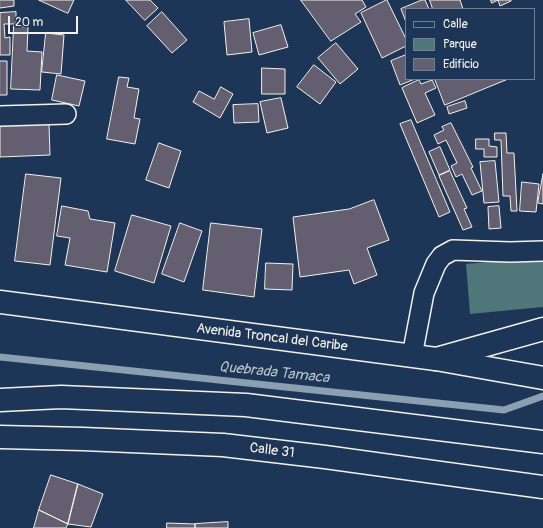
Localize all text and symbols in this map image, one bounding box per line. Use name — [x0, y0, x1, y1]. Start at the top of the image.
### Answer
scale bar — [10, 8, 80, 34]
legend — [405, 8, 535, 80]
text: 20 m — [15, 15, 43, 30]
text: Calle — [443, 17, 468, 32]
text: Parque — [443, 37, 477, 52]
text: Edificio — [443, 57, 479, 72]
street label: Avenida Troncal del Caribe — [196, 320, 348, 356]
water label: Quebrada Tamaca — [218, 358, 330, 388]
street label: Calle 31 — [249, 440, 295, 462]

